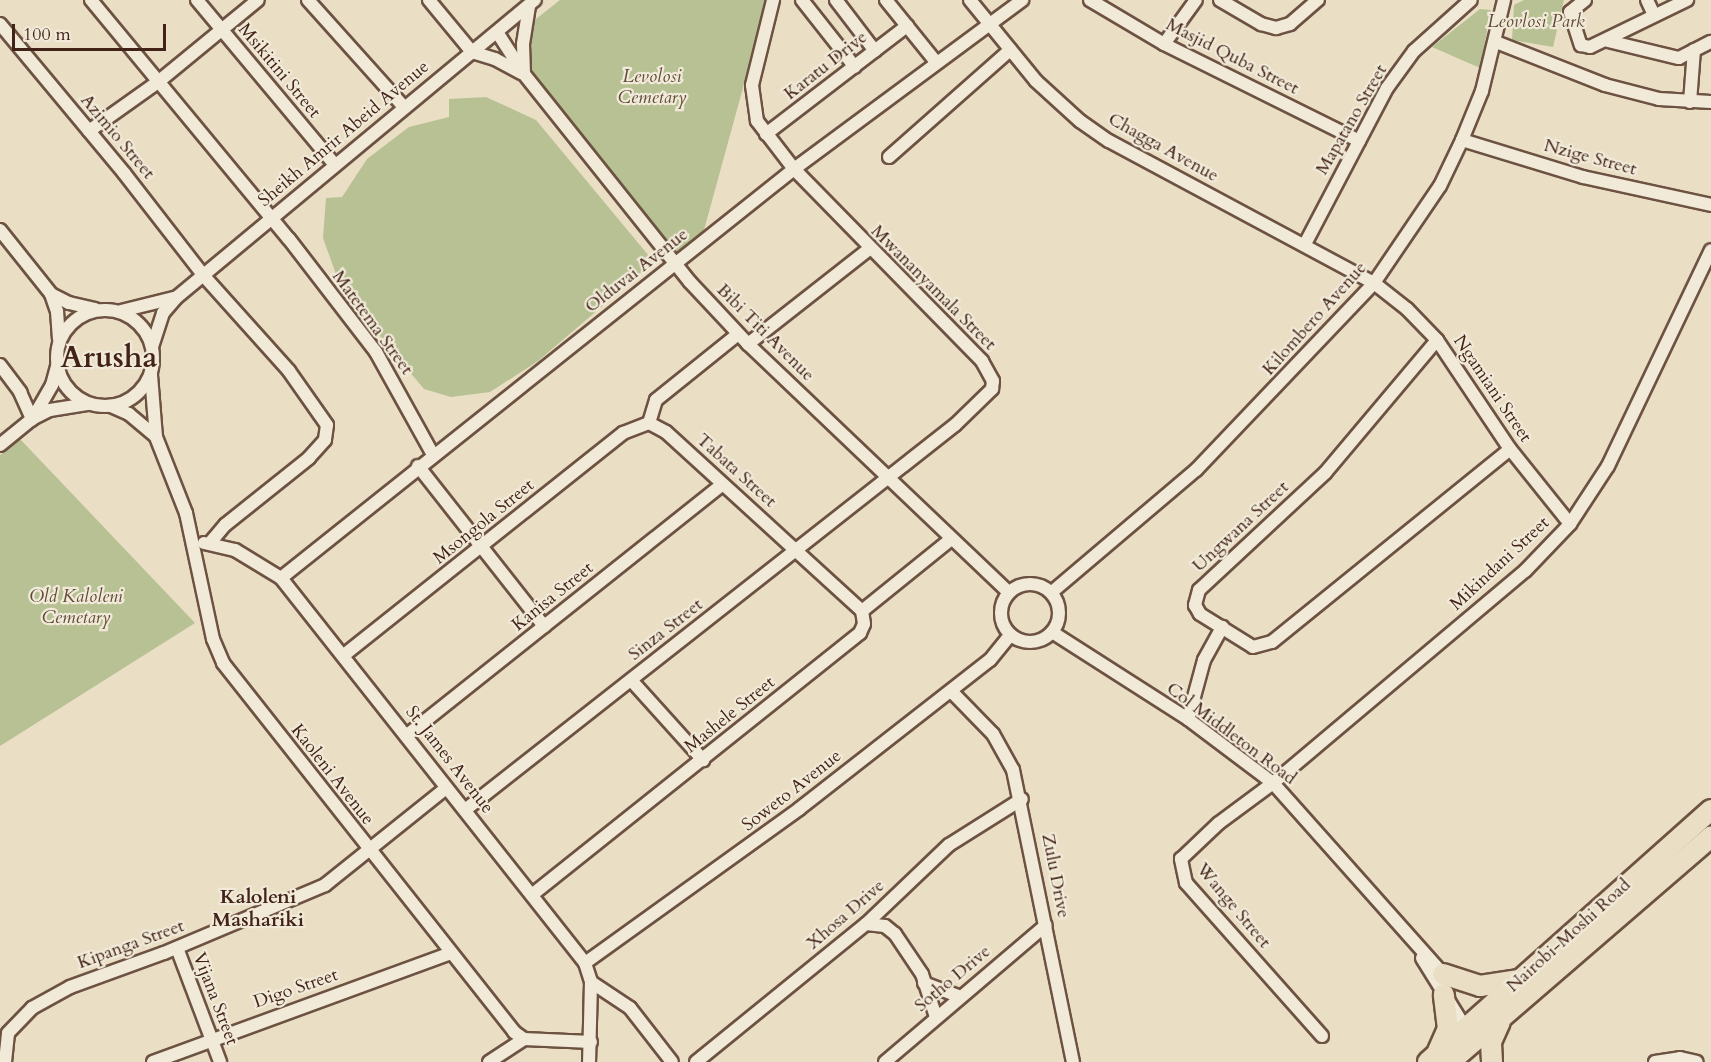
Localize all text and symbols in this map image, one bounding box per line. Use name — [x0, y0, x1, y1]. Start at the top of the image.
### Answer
park label: Leovlosi Park — [1487, 11, 1585, 33]
scale bar — [15, 12, 170, 50]
street label: Masjid Quba Street — [1162, 14, 1302, 100]
street label: Msikitini Street — [233, 19, 325, 123]
text: 100 m — [23, 22, 71, 47]
street label: Karatu Drive — [780, 27, 872, 105]
street label: Sheikh Amrir Abeid Avenue — [254, 56, 434, 212]
street label: Mapatano Street — [1312, 61, 1392, 179]
park label: Levolosi Cemetary — [618, 67, 686, 110]
street label: Azimio Street — [75, 90, 159, 184]
street label: Chagga Avenue — [1104, 109, 1222, 187]
street label: Nzige Street — [1541, 135, 1639, 181]
street label: Mwananyamala Street — [866, 221, 1000, 355]
street label: Olduvai Avenue — [581, 224, 693, 318]
street label: Kilombero Avenue — [1258, 258, 1372, 380]
street label: Matetema Street — [327, 267, 417, 379]
street label: Bibi Titi Avenue — [712, 280, 818, 386]
street label: Ngamiani Street — [1448, 331, 1536, 447]
district label: Arusha — [61, 340, 157, 376]
street label: Tabata Street — [692, 430, 780, 512]
street label: Msongola Street — [429, 475, 539, 569]
street label: Ungwana Street — [1189, 477, 1293, 577]
street label: Mikindani Street — [1446, 513, 1554, 615]
street label: Kanisa Street — [508, 558, 598, 636]
park label: Old Kaloleni Cemetary — [29, 587, 123, 630]
street label: Sinza Street — [625, 594, 707, 666]
street label: Mashele Street — [681, 672, 779, 758]
street label: Col Middleton Road — [1162, 678, 1300, 790]
street label: St. James Avenue — [400, 702, 498, 818]
street label: Kaoleni Avenue — [286, 720, 378, 830]
street label: Soweto Avenue — [738, 746, 846, 836]
street label: Zulu Drive — [1036, 832, 1074, 920]
street label: Wange Street — [1191, 859, 1275, 953]
street label: Xhosa Drive — [803, 875, 889, 955]
street label: Nairobi-Moshi Road — [1503, 875, 1635, 997]
district label: Kaloleni Mashariki — [212, 884, 304, 931]
street label: Kipanga Street — [75, 916, 187, 974]
street label: Sotho Drive — [911, 941, 995, 1017]
street label: Vijana Street — [187, 950, 243, 1048]
street label: Digo Street — [251, 965, 341, 1013]

